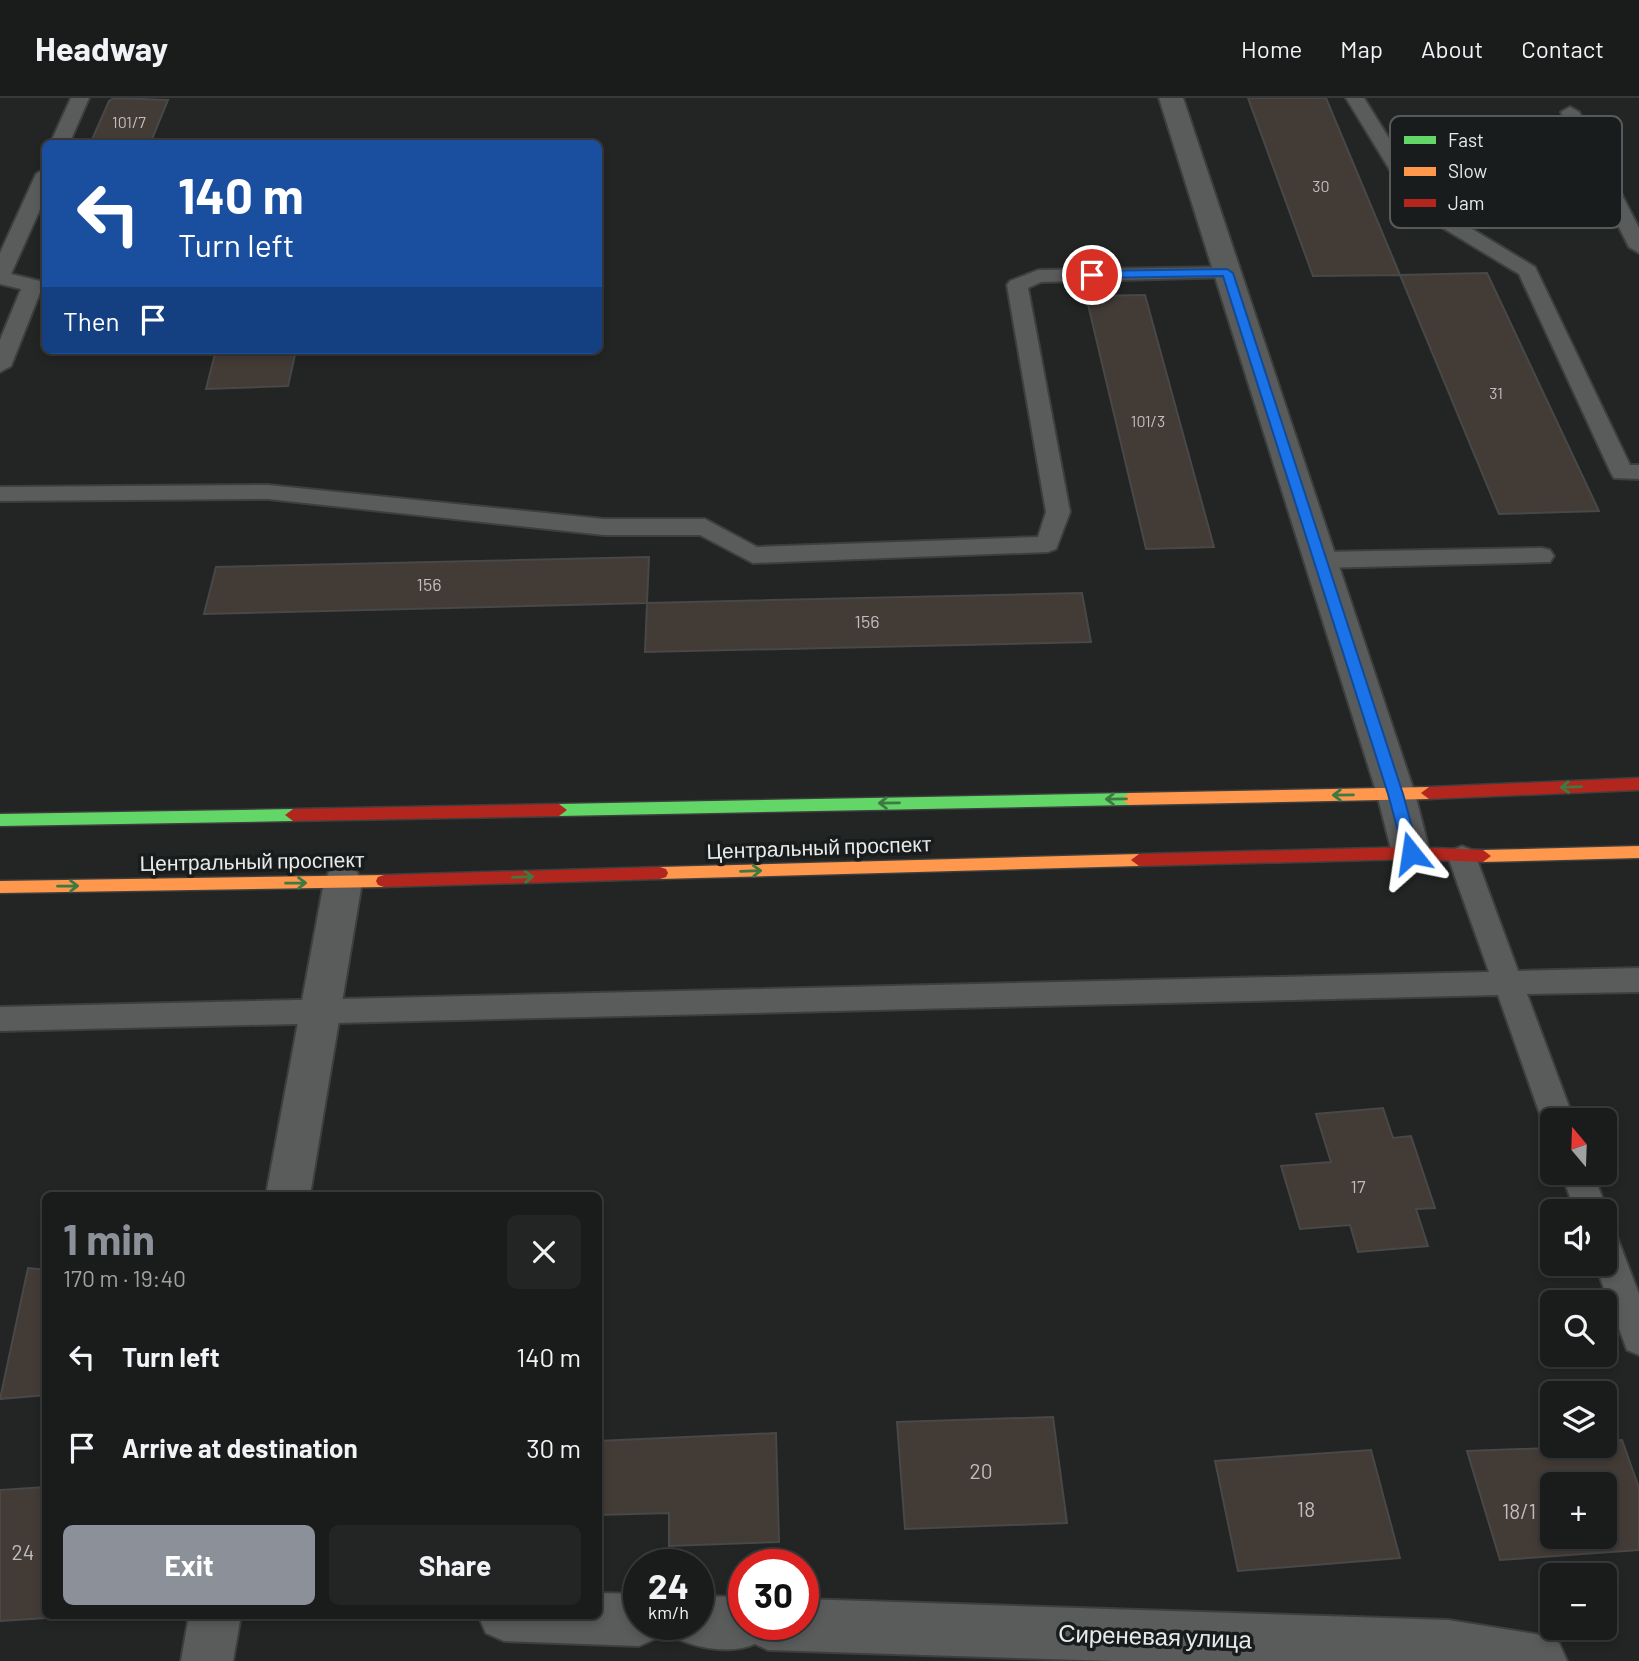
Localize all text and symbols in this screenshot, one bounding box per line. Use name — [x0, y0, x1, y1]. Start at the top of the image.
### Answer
text: Headway — [35, 28, 168, 68]
text: Home — [1241, 34, 1302, 63]
text: Map — [1340, 34, 1383, 63]
text: About — [1421, 34, 1483, 63]
text: Contact — [1521, 34, 1604, 63]
house number: 101/7 — [112, 112, 146, 131]
legend — [1390, 116, 1622, 228]
text: Fast — [1448, 128, 1484, 151]
text: Slow — [1448, 159, 1487, 182]
text: 140 m — [178, 165, 304, 224]
icon: left — [63, 168, 154, 259]
house number: 30 — [1312, 176, 1330, 195]
text: Jam — [1448, 191, 1484, 214]
text: Turn left — [178, 225, 295, 263]
pin — [1062, 245, 1122, 305]
icon: arrive — [1073, 256, 1111, 294]
icon: arrive — [134, 301, 172, 339]
text: Then — [63, 305, 120, 336]
house number: 31 — [1489, 383, 1503, 402]
house number: 101/3 — [1131, 411, 1165, 430]
house number: 156 — [417, 573, 441, 595]
house number: 156 — [855, 610, 879, 632]
one-way arrow — [1560, 780, 1583, 793]
one-way arrow — [1332, 788, 1355, 802]
one-way arrow — [1105, 792, 1128, 806]
one-way arrow — [877, 797, 900, 810]
position arrow — [1374, 816, 1448, 890]
street label: Центральный проспект — [706, 830, 932, 863]
street label: Центральный проспект — [139, 846, 365, 875]
one-way arrow — [739, 864, 762, 878]
one-way arrow — [511, 870, 534, 884]
one-way arrow — [284, 876, 307, 889]
one-way arrow — [56, 879, 79, 893]
north arrow — [1540, 1108, 1617, 1185]
map controls — [1540, 1108, 1617, 1640]
house number: 17 — [1351, 1175, 1366, 1197]
button: sound — [1540, 1199, 1617, 1276]
text: 1 min — [63, 1213, 155, 1263]
button: close — [507, 1215, 581, 1289]
text: 170 m · 19:40 — [63, 1264, 186, 1292]
button: search — [1540, 1290, 1617, 1367]
icon: left — [63, 1338, 101, 1376]
text: Turn left — [122, 1341, 220, 1372]
text: 140 m — [516, 1341, 581, 1372]
button: layers — [1540, 1381, 1617, 1458]
icon: arrive — [63, 1429, 101, 1467]
text: Arrive at destination — [122, 1432, 358, 1463]
text: 30 m — [526, 1432, 581, 1463]
house number: 20 — [969, 1458, 993, 1483]
button: + — [1540, 1472, 1617, 1549]
house number: 18 — [1297, 1496, 1315, 1521]
house number: 18/1 — [1502, 1498, 1536, 1523]
button: Exit — [63, 1525, 315, 1605]
button: Share — [329, 1525, 581, 1605]
house number: 24 — [12, 1539, 34, 1564]
speed limit sign: 30 — [728, 1549, 819, 1640]
button: − — [1540, 1563, 1617, 1640]
text: 24 — [648, 1564, 689, 1606]
text: km/h — [648, 1601, 689, 1623]
street label: Сиреневая улица — [1058, 1618, 1253, 1653]

